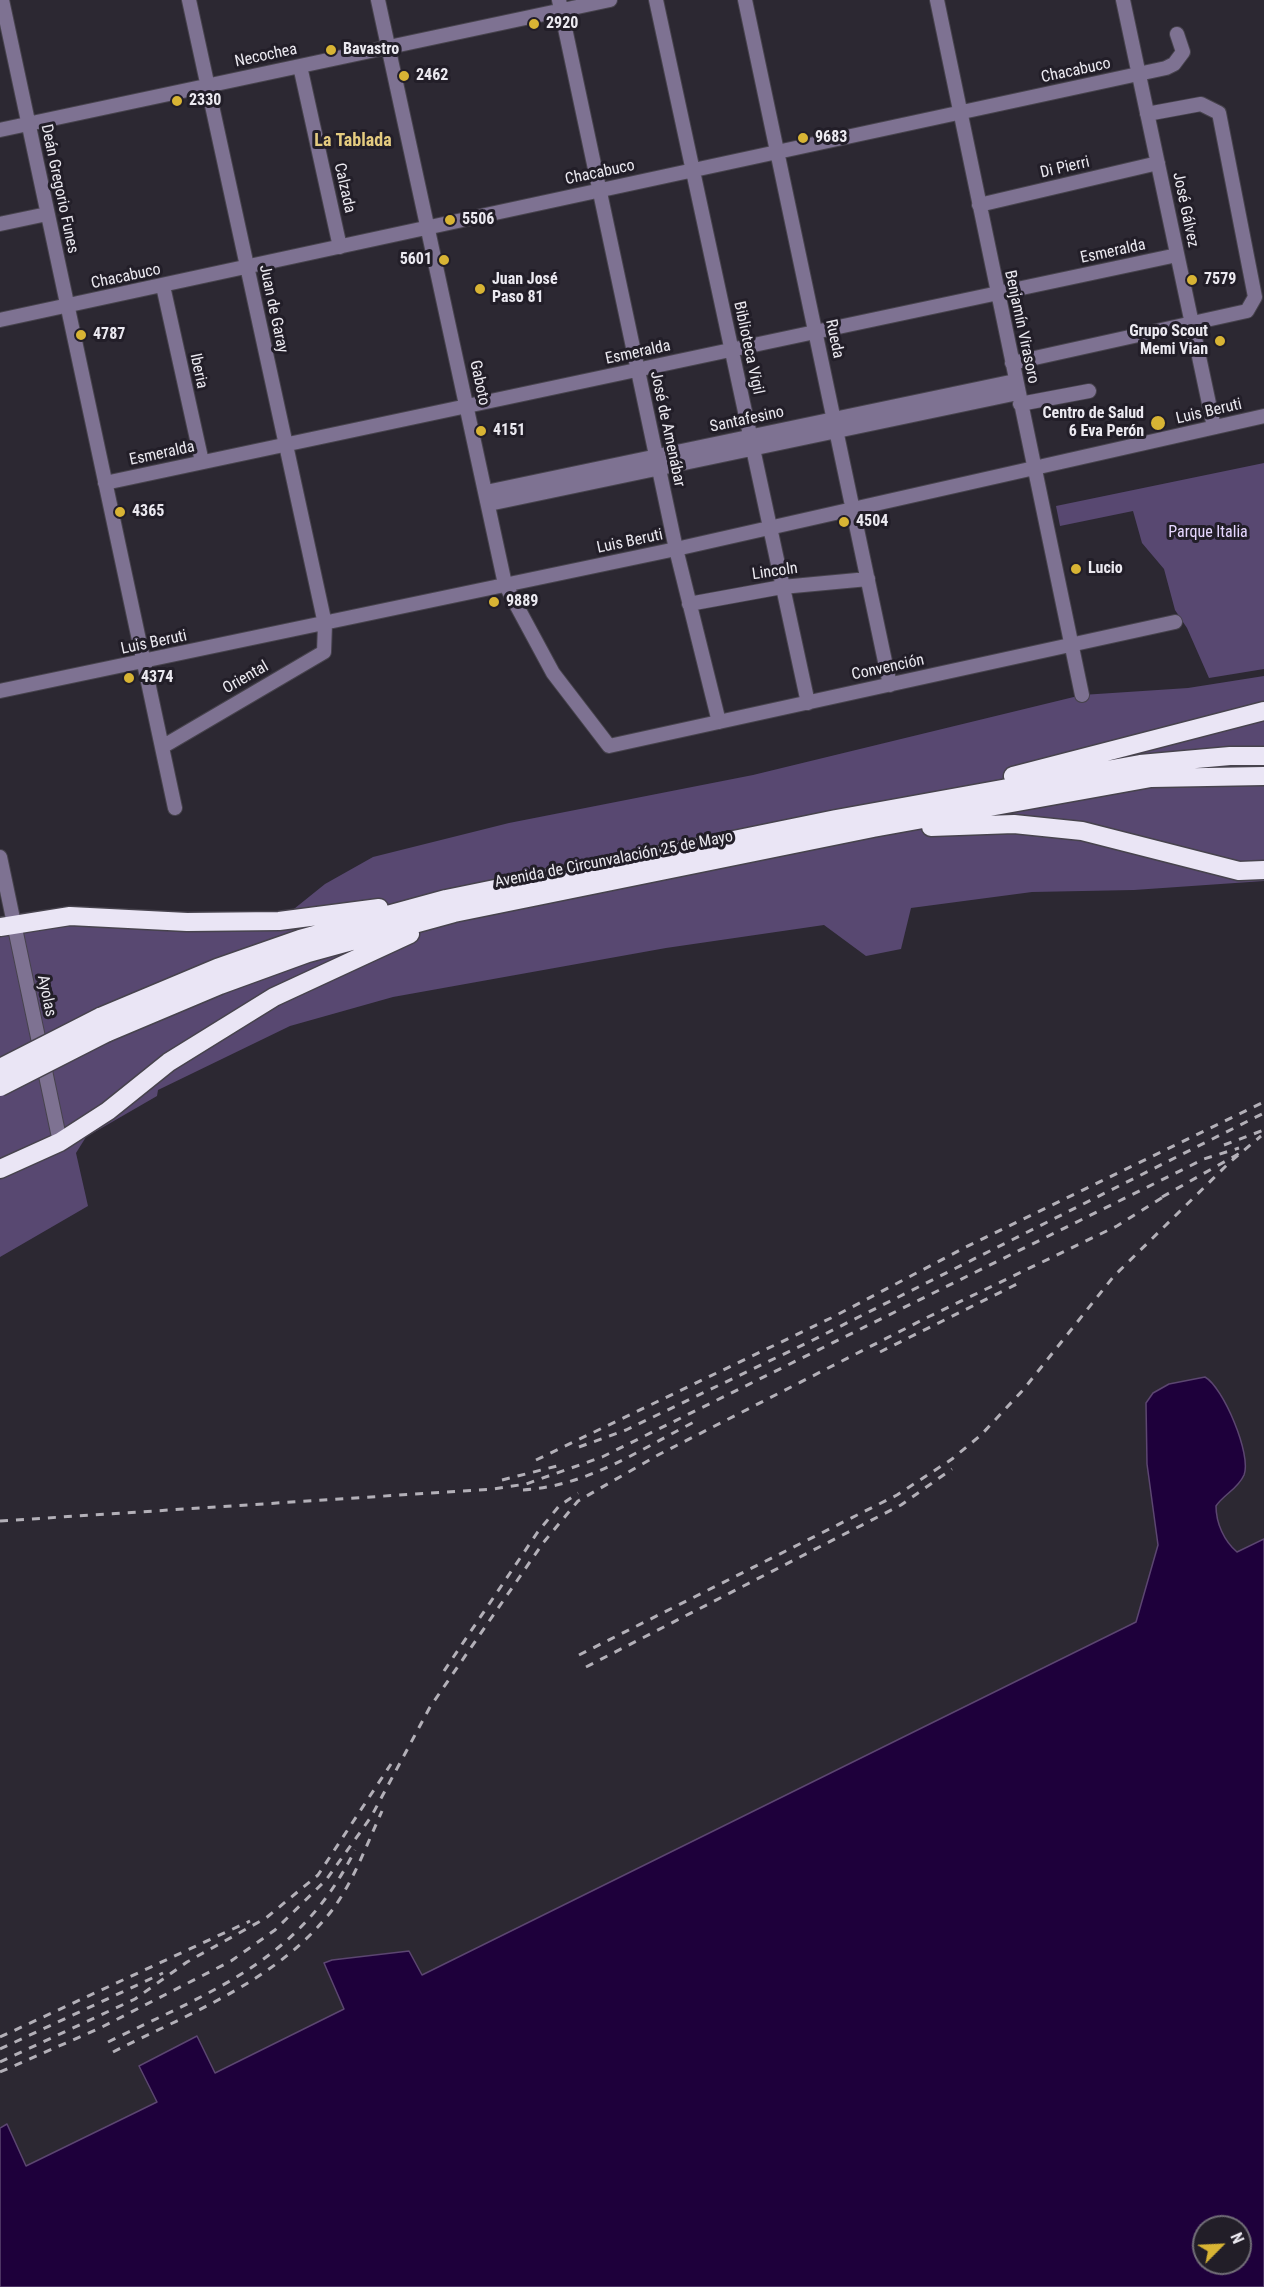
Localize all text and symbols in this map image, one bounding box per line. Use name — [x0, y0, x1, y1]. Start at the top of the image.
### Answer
place label: 2920 — [546, 14, 578, 34]
marker: 2920 — [527, 17, 541, 31]
street label: Necochea — [233, 40, 299, 72]
place label: Bavastro — [343, 40, 399, 60]
marker: Bavastro — [324, 43, 338, 57]
street label: Chacabuco — [1039, 54, 1113, 88]
place label: 2462 — [416, 66, 448, 86]
marker: 2462 — [397, 69, 411, 83]
place label: 2330 — [189, 91, 221, 111]
marker: 2330 — [170, 94, 184, 108]
street label: Deán Gregorio Funes — [36, 123, 82, 255]
place label: 9683 — [815, 128, 847, 148]
district label: La Tablada — [314, 130, 392, 152]
marker: 9683 — [796, 131, 810, 145]
street label: Di Pierri — [1039, 153, 1091, 183]
street label: Chacabuco — [563, 156, 637, 190]
street label: Calzada — [329, 161, 359, 215]
street label: José Gálvez — [1168, 171, 1202, 249]
place label: 5506 — [462, 210, 494, 230]
marker: 5506 — [443, 213, 457, 227]
street label: Esmeralda — [1079, 236, 1147, 268]
place label: 5601 — [400, 250, 432, 270]
marker: 5601 — [437, 253, 451, 267]
street label: Chacabuco — [89, 260, 163, 294]
street label: Juan de Garay — [254, 263, 292, 355]
street label: Benjamín Virasoro — [1000, 269, 1042, 385]
place label: Juan José Paso 81 — [492, 270, 558, 308]
place label: 7579 — [1204, 270, 1236, 290]
marker: 7579 — [1185, 273, 1199, 287]
marker: Juan José Paso 81 — [473, 282, 487, 296]
street label: Biblioteca Vigil — [729, 300, 767, 396]
street label: Rueda — [821, 318, 847, 360]
place label: Grupo Scout Memi Vian — [1129, 322, 1208, 360]
place label: 4787 — [93, 325, 125, 345]
marker: 4787 — [74, 328, 88, 342]
marker: Grupo Scout Memi Vian — [1213, 334, 1227, 348]
street label: Esmeralda — [604, 337, 672, 369]
street label: Iberia — [185, 352, 211, 390]
street label: Gaboto — [465, 359, 493, 407]
street label: José de Amenábar — [645, 369, 689, 489]
street label: Luis Beruti — [1174, 395, 1244, 429]
street label: Santafesino — [708, 403, 786, 437]
place label: Centro de Salud 6 Eva Perón — [1043, 404, 1144, 442]
marker: Centro de Salud 6 Eva Perón — [1149, 414, 1167, 432]
place label: 4151 — [493, 421, 525, 441]
marker: 4151 — [474, 424, 488, 438]
street label: Esmeralda — [128, 438, 196, 470]
place label: 4365 — [132, 502, 164, 522]
marker: 4365 — [113, 505, 127, 519]
place label: 4504 — [856, 512, 888, 532]
marker: 4504 — [837, 515, 851, 529]
park label: Parque Italia — [1168, 523, 1248, 543]
street label: Luis Beruti — [595, 526, 665, 558]
street label: Lincoln — [751, 559, 799, 585]
place label: Lucio — [1088, 559, 1123, 579]
marker: Lucio — [1069, 562, 1083, 576]
place label: 9889 — [506, 592, 538, 612]
marker: 9889 — [487, 595, 501, 609]
street label: Luis Beruti — [119, 627, 189, 659]
street label: Convención — [850, 651, 926, 685]
street label: Oriental — [220, 657, 272, 699]
place label: 4374 — [141, 668, 173, 688]
marker: 4374 — [122, 671, 136, 685]
street label: Avenida de Circunvalación 25 de Mayo — [493, 827, 735, 893]
street label: Ayolas — [32, 973, 60, 1019]
north arrow — [1192, 2215, 1252, 2275]
text: N — [1226, 2230, 1248, 2247]

